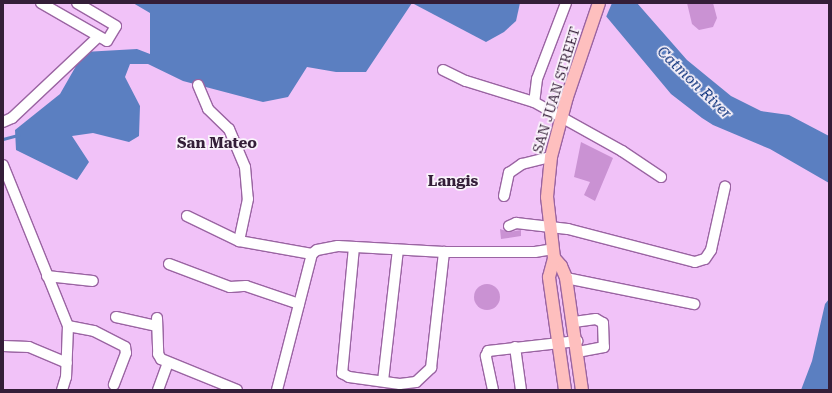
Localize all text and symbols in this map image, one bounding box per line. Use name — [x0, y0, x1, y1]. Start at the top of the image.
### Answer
street label: SAN JUAN STREET — [529, 25, 583, 155]
water label: Catmon River — [653, 43, 735, 123]
district label: San Mateo — [177, 135, 257, 153]
district label: Langis — [428, 173, 478, 191]

